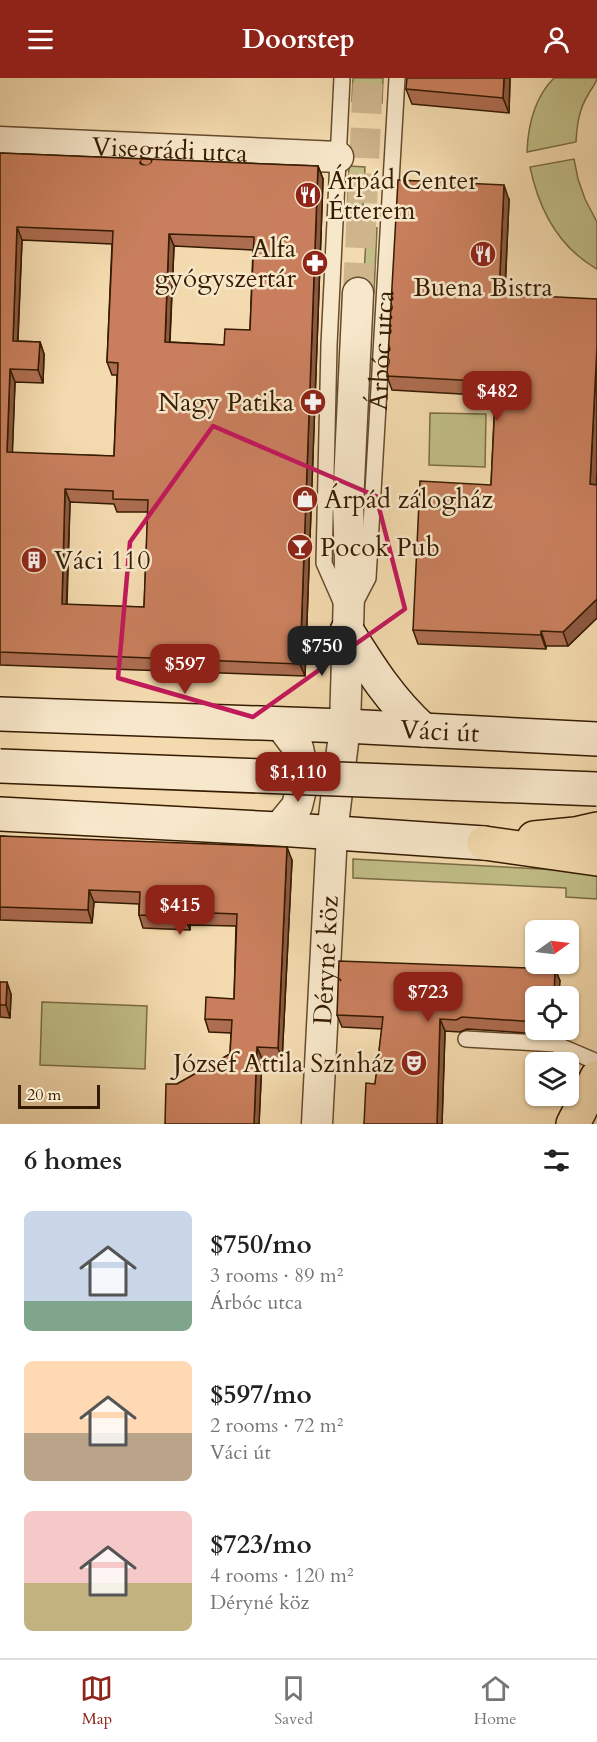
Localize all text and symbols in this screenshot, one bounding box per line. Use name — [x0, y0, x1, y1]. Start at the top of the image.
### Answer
text: Doorstep — [242, 21, 355, 58]
icon: menu — [24, 23, 57, 56]
icon: person — [540, 23, 573, 56]
street label: Visegrádi utca — [91, 129, 249, 170]
place label: Árpád Center Étterem — [328, 163, 478, 228]
restaurant icon: Árpád Center Étterem — [293, 180, 323, 210]
place label: Alfa gyógyszertár — [155, 231, 297, 296]
restaurant icon: Buena Bistra — [468, 239, 498, 269]
pharmacy icon: Alfa gyógyszertár — [300, 248, 330, 278]
place label: Buena Bistra — [413, 270, 553, 305]
street label: Árbóc utca — [360, 289, 402, 411]
pin: $482 — [461, 371, 533, 422]
text: $482 — [477, 377, 517, 404]
place label: Nagy Patika — [158, 385, 294, 420]
pharmacy icon: Nagy Patika — [298, 387, 328, 417]
place label: Árpád zálogház — [324, 482, 493, 517]
shop icon: Árpád zálogház — [290, 484, 320, 514]
place label: Pocok Pub — [320, 530, 440, 565]
bar icon: Pocok Pub — [285, 532, 315, 562]
place label: Váci 110 — [54, 543, 150, 578]
building icon: Váci 110 — [19, 545, 49, 575]
pin: $750 — [286, 626, 358, 677]
text: $750 — [302, 632, 342, 659]
pin: $597 — [149, 644, 221, 695]
text: $597 — [165, 650, 205, 677]
street label: Váci út — [399, 711, 480, 750]
pin: $1,110 — [249, 752, 347, 803]
text: $1,110 — [269, 758, 327, 785]
pin: $415 — [144, 885, 216, 936]
text: $415 — [160, 891, 200, 918]
street label: Déryné köz — [305, 894, 346, 1026]
north arrow — [525, 920, 579, 974]
map controls — [525, 920, 579, 1106]
pin: $723 — [392, 972, 464, 1023]
text: $723 — [408, 978, 448, 1005]
button: locate — [525, 986, 579, 1040]
place label: József Attila Színház — [169, 1046, 394, 1081]
theatre icon: József Attila Színház — [399, 1048, 429, 1078]
button: layers — [525, 1052, 579, 1106]
scale bar — [18, 1082, 100, 1110]
text: 20 m — [27, 1084, 61, 1106]
text: 6 homes — [24, 1143, 122, 1178]
icon: filters — [540, 1144, 573, 1177]
text: $750/mo — [210, 1227, 312, 1262]
icon: home — [72, 1235, 144, 1307]
text: 3 rooms · 89 m² — [210, 1262, 343, 1289]
text: Árbóc utca — [210, 1289, 303, 1316]
text: $597/mo — [210, 1377, 312, 1412]
icon: home — [72, 1385, 144, 1457]
text: 2 rooms · 72 m² — [210, 1412, 343, 1439]
text: Váci út — [210, 1439, 271, 1466]
text: $723/mo — [210, 1527, 312, 1562]
icon: home — [72, 1535, 144, 1607]
text: 4 rooms · 120 m² — [210, 1562, 354, 1589]
text: Déryné köz — [210, 1589, 309, 1616]
tab: Map — [80, 1672, 113, 1730]
tab: Saved — [274, 1672, 313, 1730]
tab: Home — [474, 1672, 517, 1730]

